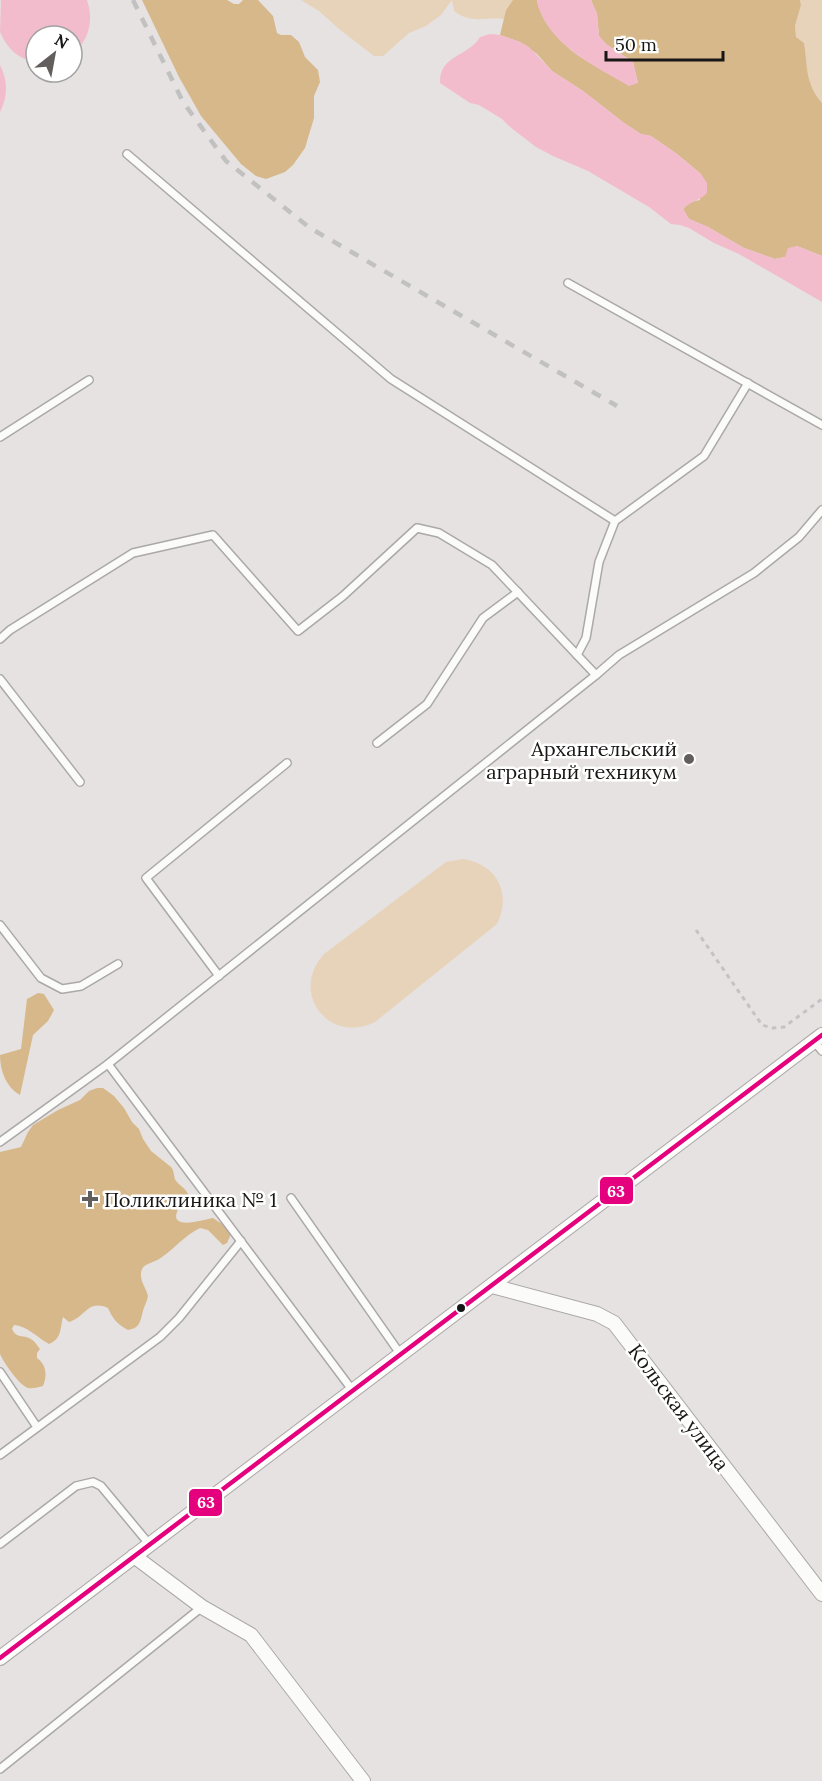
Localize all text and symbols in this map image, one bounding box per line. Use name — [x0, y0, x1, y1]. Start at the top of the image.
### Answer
north arrow — [24, 24, 84, 84]
scale bar — [606, 24, 723, 62]
text: N — [51, 29, 72, 53]
text: 50 m — [615, 33, 657, 56]
place label: Архангельский аграрный техникум — [486, 736, 677, 784]
marker: Архангельский аграрный техникум — [682, 752, 696, 766]
line badge: 63 — [599, 1176, 634, 1205]
text: 63 — [607, 1181, 625, 1201]
place label: Поликлиника № 1 — [104, 1187, 277, 1212]
marker: Поликлиника № 1 — [81, 1190, 99, 1208]
unlabelled marker — [455, 1302, 467, 1314]
street label: Кольская улица — [623, 1339, 735, 1475]
line badge: 63 — [188, 1488, 223, 1517]
text: 63 — [197, 1492, 215, 1512]

